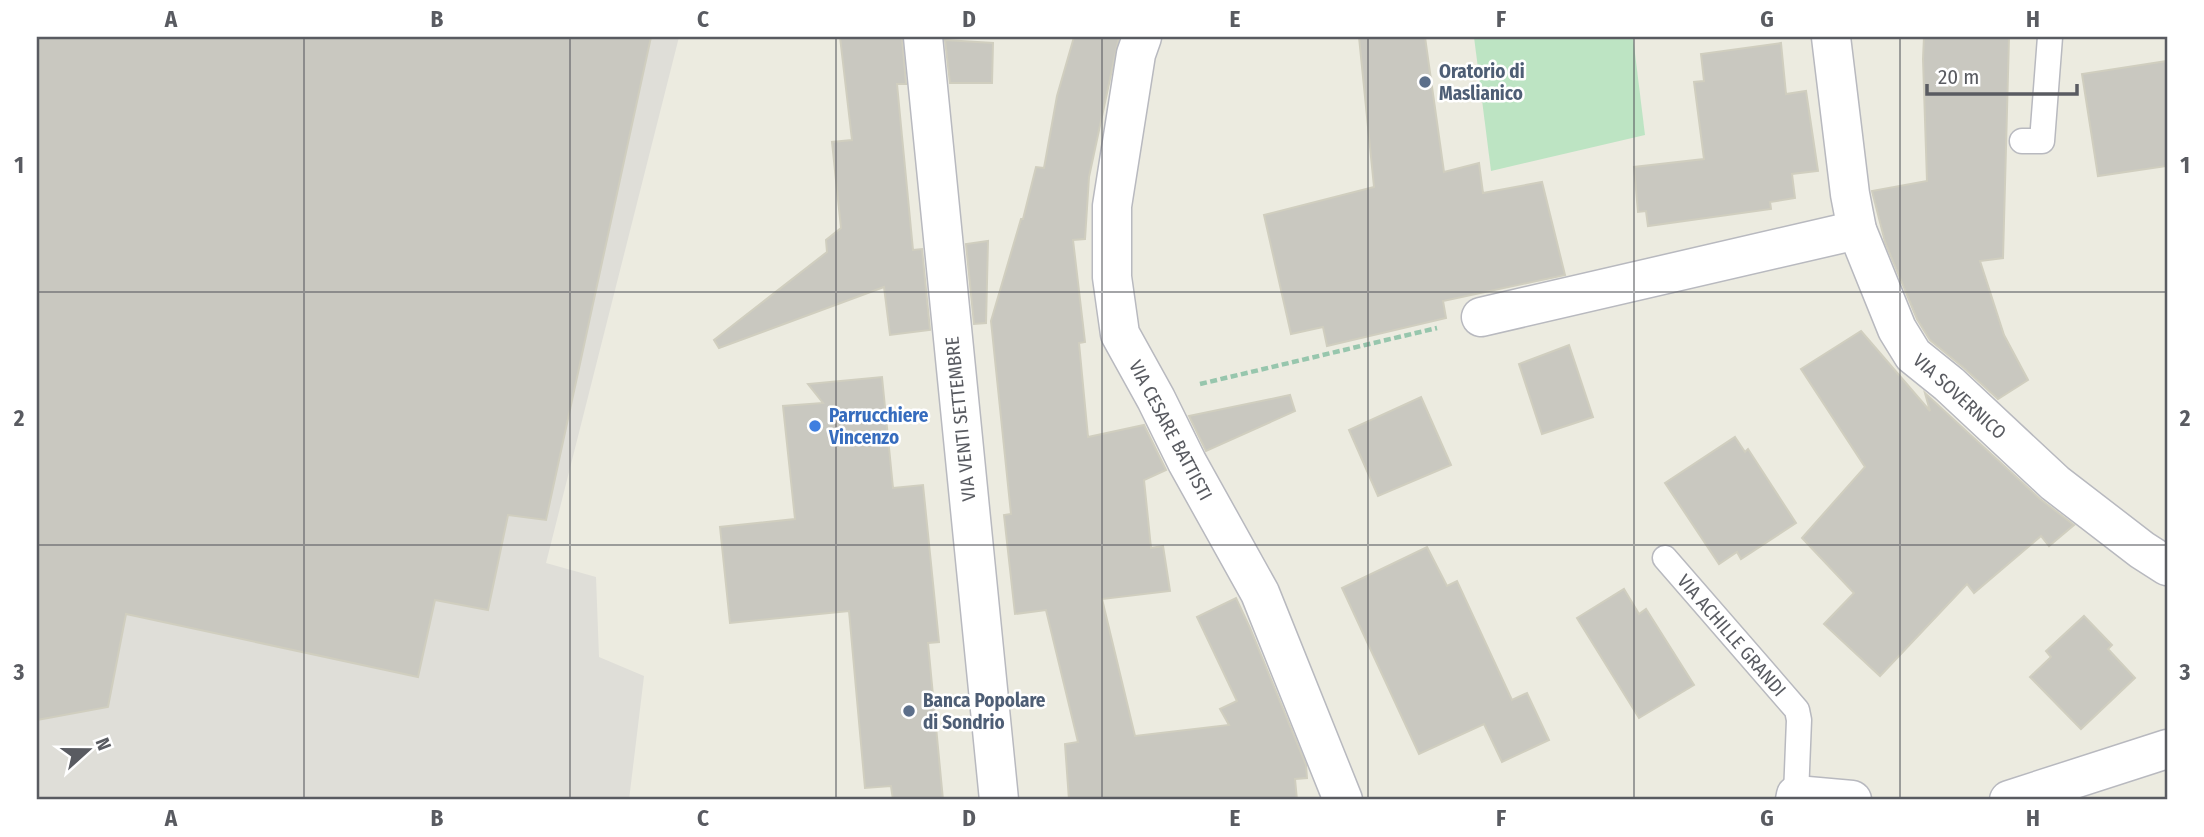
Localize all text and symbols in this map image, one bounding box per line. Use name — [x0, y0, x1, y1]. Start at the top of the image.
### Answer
text: A — [164, 5, 178, 33]
text: B — [431, 5, 444, 33]
text: C — [697, 5, 709, 33]
text: D — [962, 5, 976, 33]
text: E — [1230, 5, 1241, 33]
text: F — [1496, 5, 1506, 33]
text: G — [1760, 5, 1774, 33]
text: H — [2026, 5, 2040, 33]
scale bar — [1927, 52, 2078, 96]
place label: Oratorio di Maslianico — [1439, 60, 1525, 105]
text: 20 m — [1938, 64, 1979, 90]
marker: Oratorio di Maslianico — [1417, 74, 1433, 90]
text: 1 — [14, 151, 24, 179]
text: 1 — [2180, 151, 2190, 179]
street label: VIA VENTI SETTEMBRE — [940, 335, 981, 502]
street label: VIA SOVERNICO — [1908, 349, 2011, 444]
street label: VIA CESARE BATTISTI — [1124, 356, 1217, 504]
text: 2 — [13, 404, 25, 432]
place label: Parrucchiere Vincenzo — [828, 404, 929, 449]
text: 2 — [2179, 404, 2191, 432]
marker: Parrucchiere Vincenzo — [807, 418, 823, 434]
street label: VIA ACHILLE GRANDI — [1672, 570, 1791, 701]
text: 3 — [13, 658, 25, 686]
text: 3 — [2179, 658, 2191, 686]
place label: Banca Popolare di Sondrio — [923, 689, 1046, 734]
marker: Banca Popolare di Sondrio — [901, 703, 917, 719]
north arrow — [52, 714, 122, 784]
text: N — [91, 735, 116, 754]
text: A — [164, 804, 178, 832]
text: B — [431, 804, 444, 832]
text: C — [697, 804, 709, 832]
text: D — [962, 804, 976, 832]
text: E — [1230, 804, 1241, 832]
text: F — [1496, 804, 1506, 832]
text: G — [1760, 804, 1774, 832]
text: H — [2026, 804, 2040, 832]

